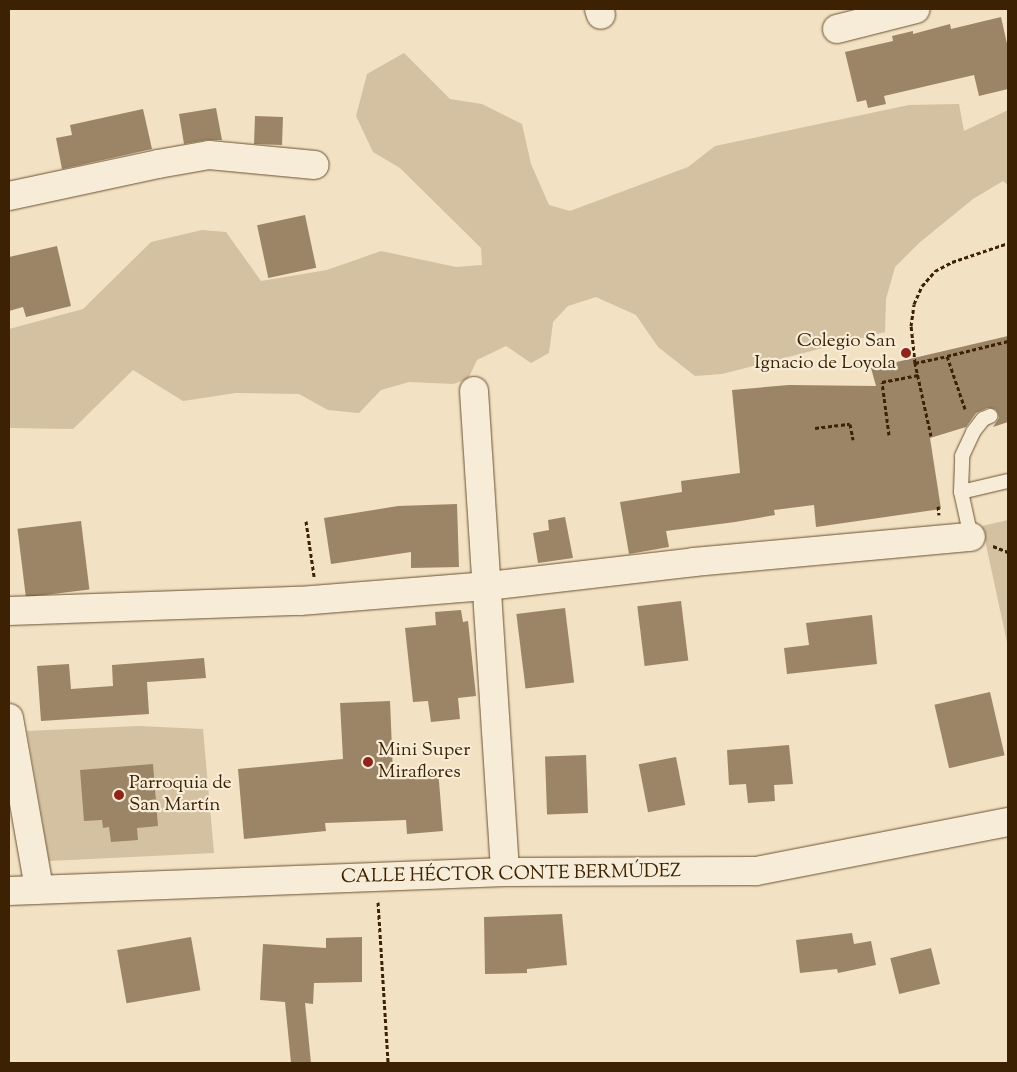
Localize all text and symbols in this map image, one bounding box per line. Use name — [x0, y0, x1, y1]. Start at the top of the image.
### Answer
place label: Colegio San Ignacio de Loyola — [754, 331, 896, 375]
marker: Colegio San Ignacio de Loyola — [900, 347, 912, 359]
place label: Mini Super Miraflores — [378, 740, 470, 784]
marker: Mini Super Miraflores — [362, 756, 374, 768]
place label: Parroquia de San Martín — [129, 773, 232, 817]
marker: Parroquia de San Martín — [113, 789, 125, 801]
street label: CALLE HÉCTOR CONTE BERMÚDEZ — [341, 861, 681, 889]

